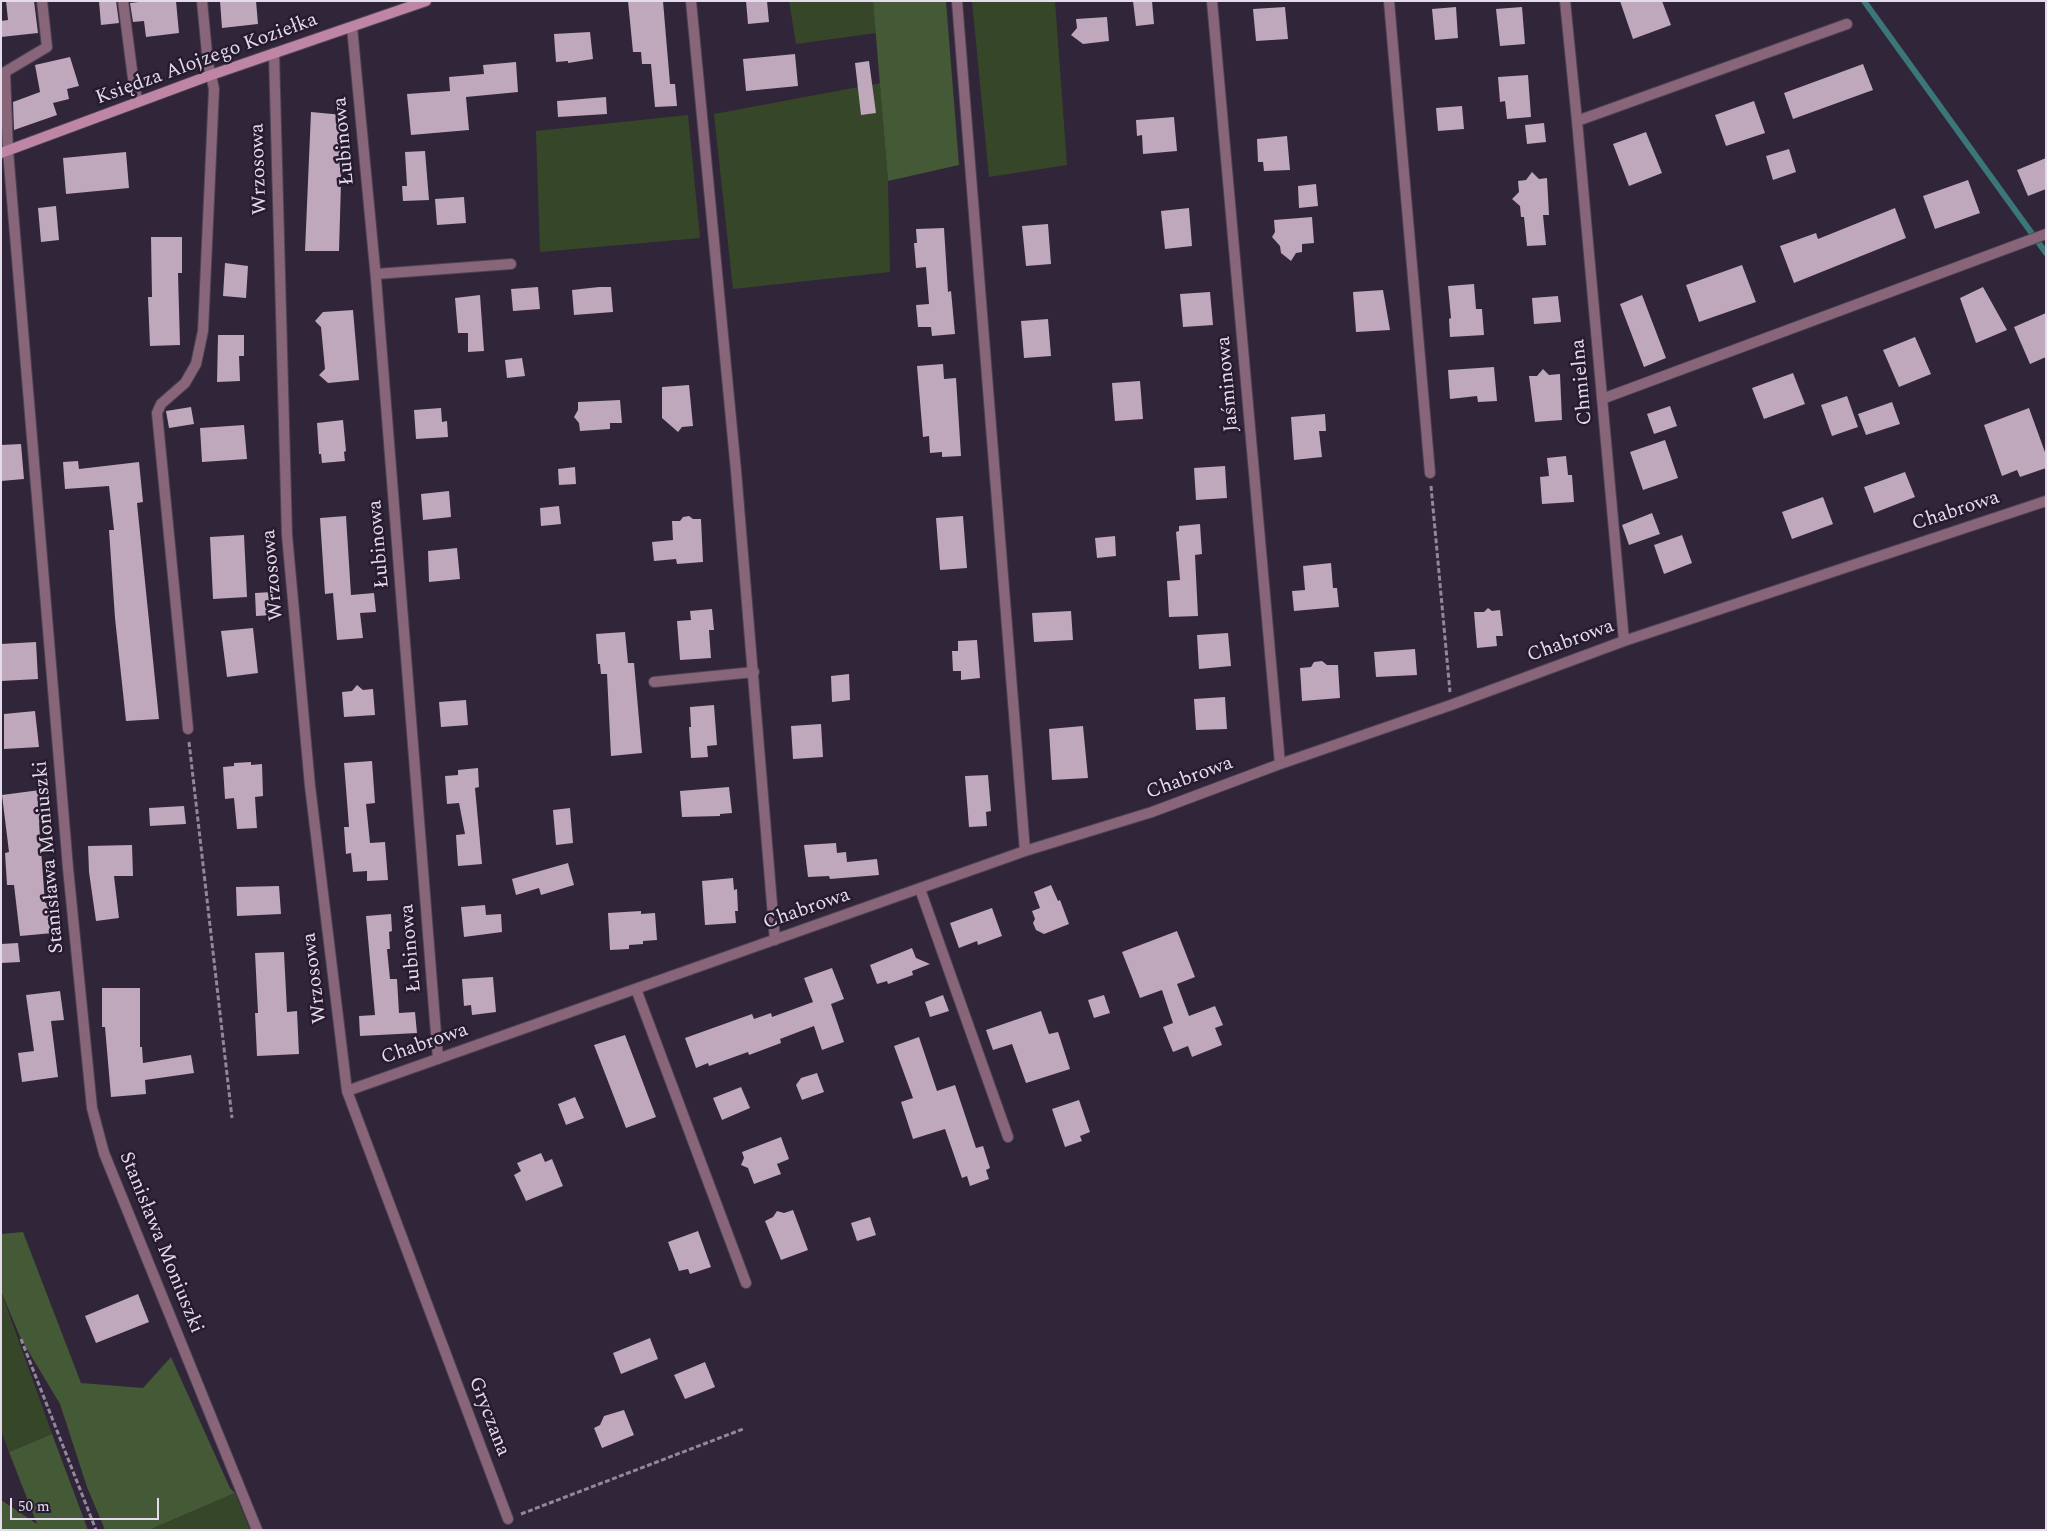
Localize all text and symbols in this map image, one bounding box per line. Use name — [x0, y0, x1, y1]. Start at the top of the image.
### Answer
street label: Księdza Alojzego Koziełka — [93, 9, 321, 111]
street label: Łubinowa — [329, 96, 361, 186]
street label: Wrzosowa — [246, 123, 274, 215]
street label: Jaśminowa — [1213, 335, 1245, 433]
street label: Chmielna — [1567, 338, 1599, 426]
street label: Chabrowa — [1909, 487, 2003, 537]
street label: Łubinowa — [364, 499, 396, 589]
street label: Wrzosowa — [258, 528, 290, 622]
street label: Chabrowa — [1524, 615, 1618, 669]
street label: Chabrowa — [1143, 752, 1237, 806]
street label: Stanisława Moniuszki — [30, 760, 70, 954]
street label: Chabrowa — [760, 884, 854, 936]
street label: Łubinowa — [396, 903, 428, 993]
street label: Wrzosowa — [298, 931, 334, 1025]
street label: Chabrowa — [378, 1019, 472, 1071]
street label: Stanisława Moniuszki — [113, 1149, 207, 1337]
street label: Gryczana — [462, 1374, 514, 1460]
scale bar — [12, 1488, 161, 1520]
text: 50 m — [18, 1495, 50, 1518]

